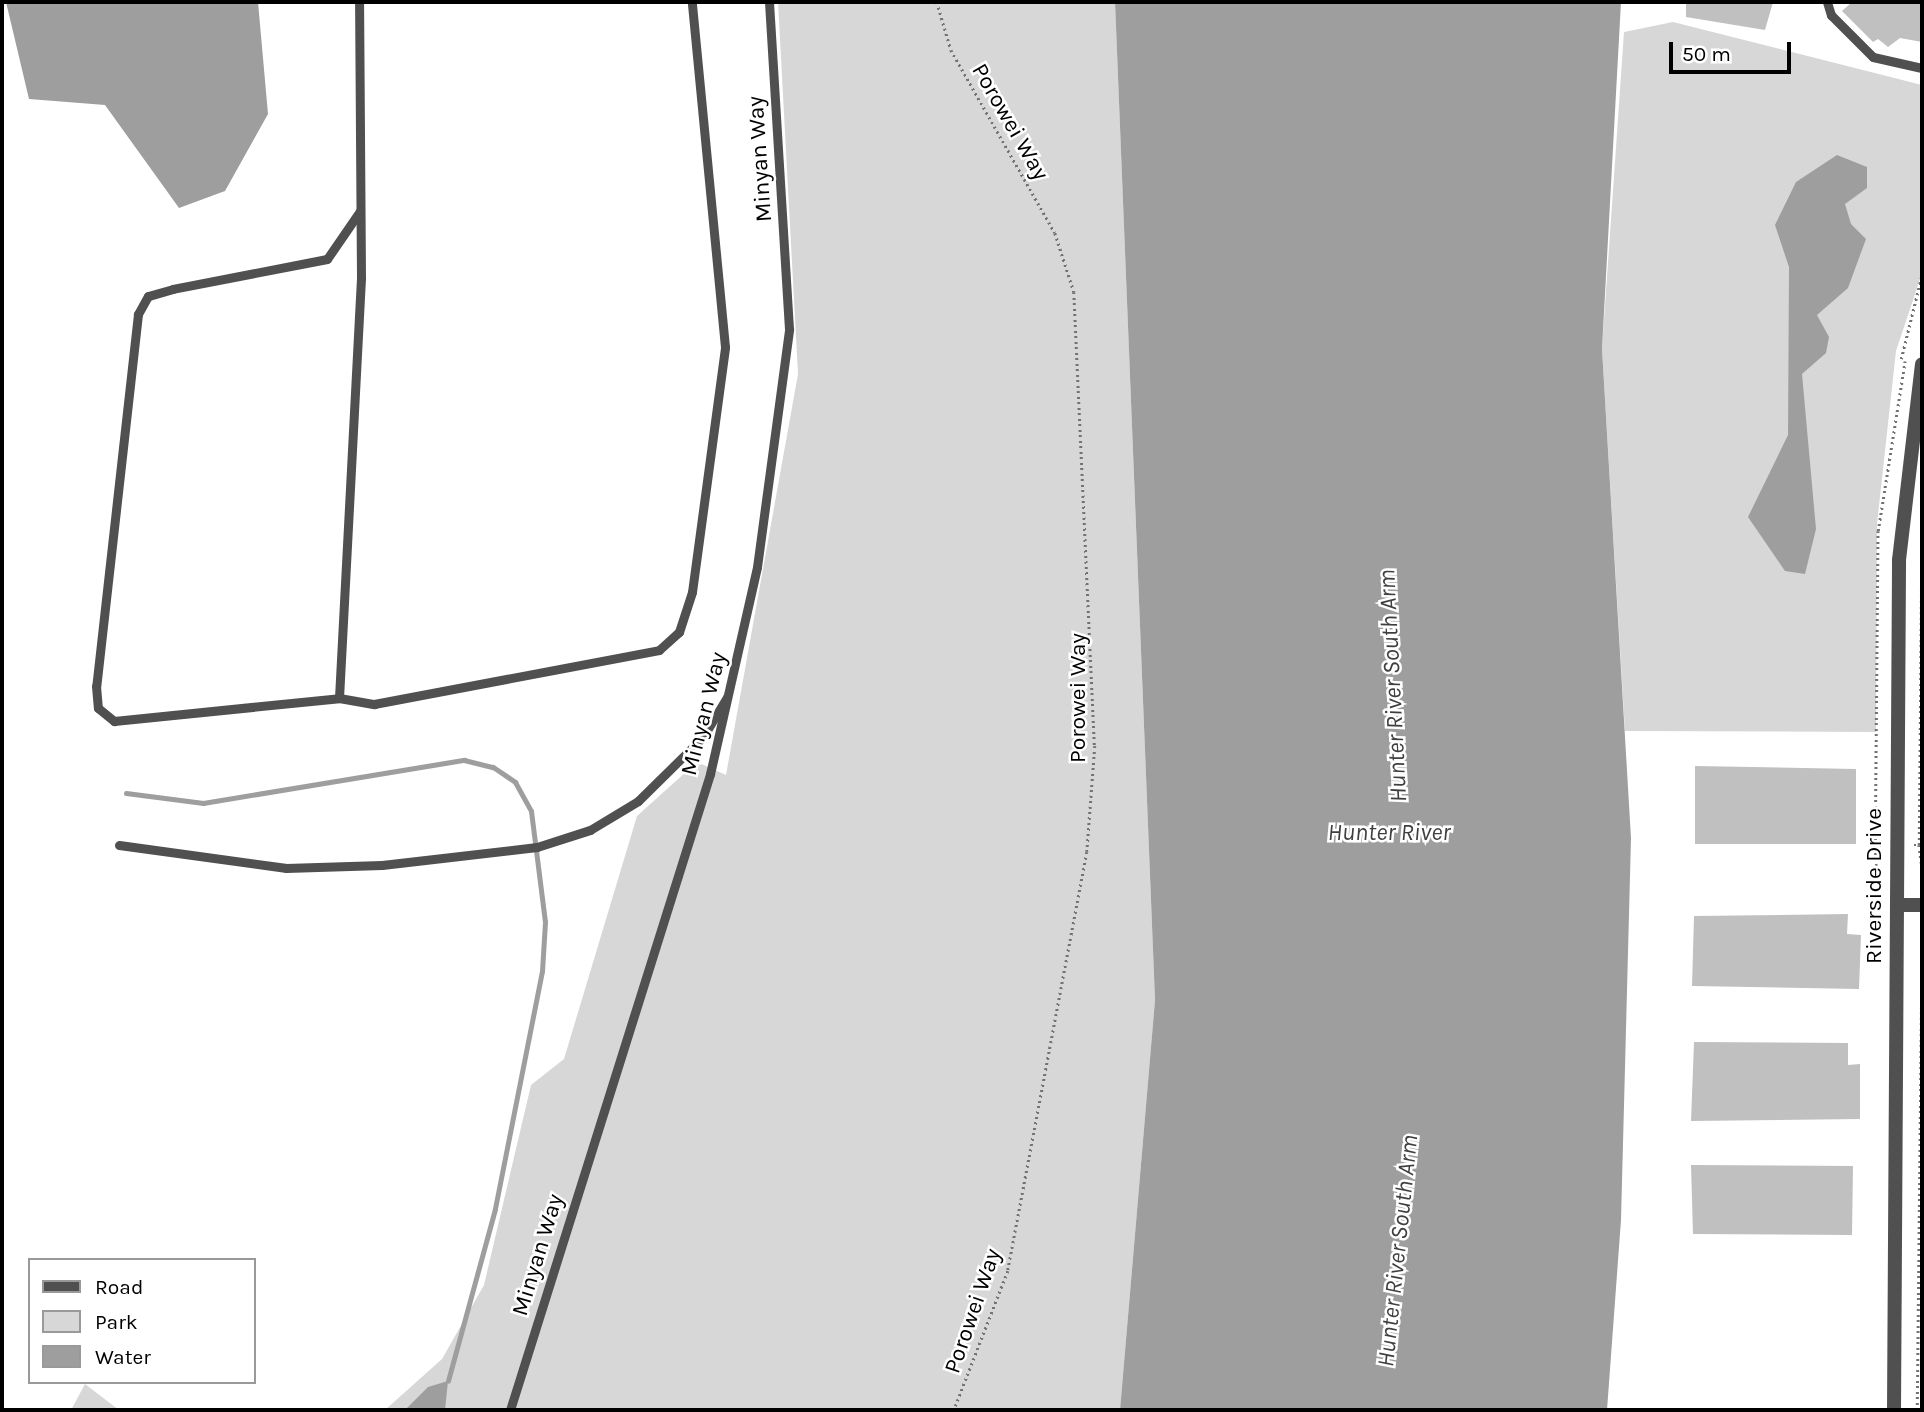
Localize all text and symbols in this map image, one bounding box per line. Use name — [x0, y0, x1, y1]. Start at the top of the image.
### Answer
scale bar — [1672, 28, 1794, 72]
text: 50 m — [1682, 42, 1731, 66]
street label: Porowei Way — [966, 59, 1054, 185]
street label: Minyan Way — [742, 95, 778, 223]
water label: Hunter River South Arm — [1373, 569, 1413, 803]
street label: Porowei Way — [1064, 633, 1092, 763]
street label: Minyan Way — [675, 649, 733, 779]
street label: Riverside Drive — [1860, 808, 1888, 964]
water label: Hunter River — [1327, 819, 1451, 847]
water label: Hunter River South Arm — [1371, 1134, 1425, 1368]
street label: Minyan Way — [506, 1191, 570, 1319]
street label: Porowei Way — [939, 1245, 1007, 1377]
legend — [28, 1258, 256, 1384]
text: Road — [95, 1275, 143, 1299]
text: Park — [95, 1310, 138, 1334]
text: Water — [95, 1345, 151, 1369]

